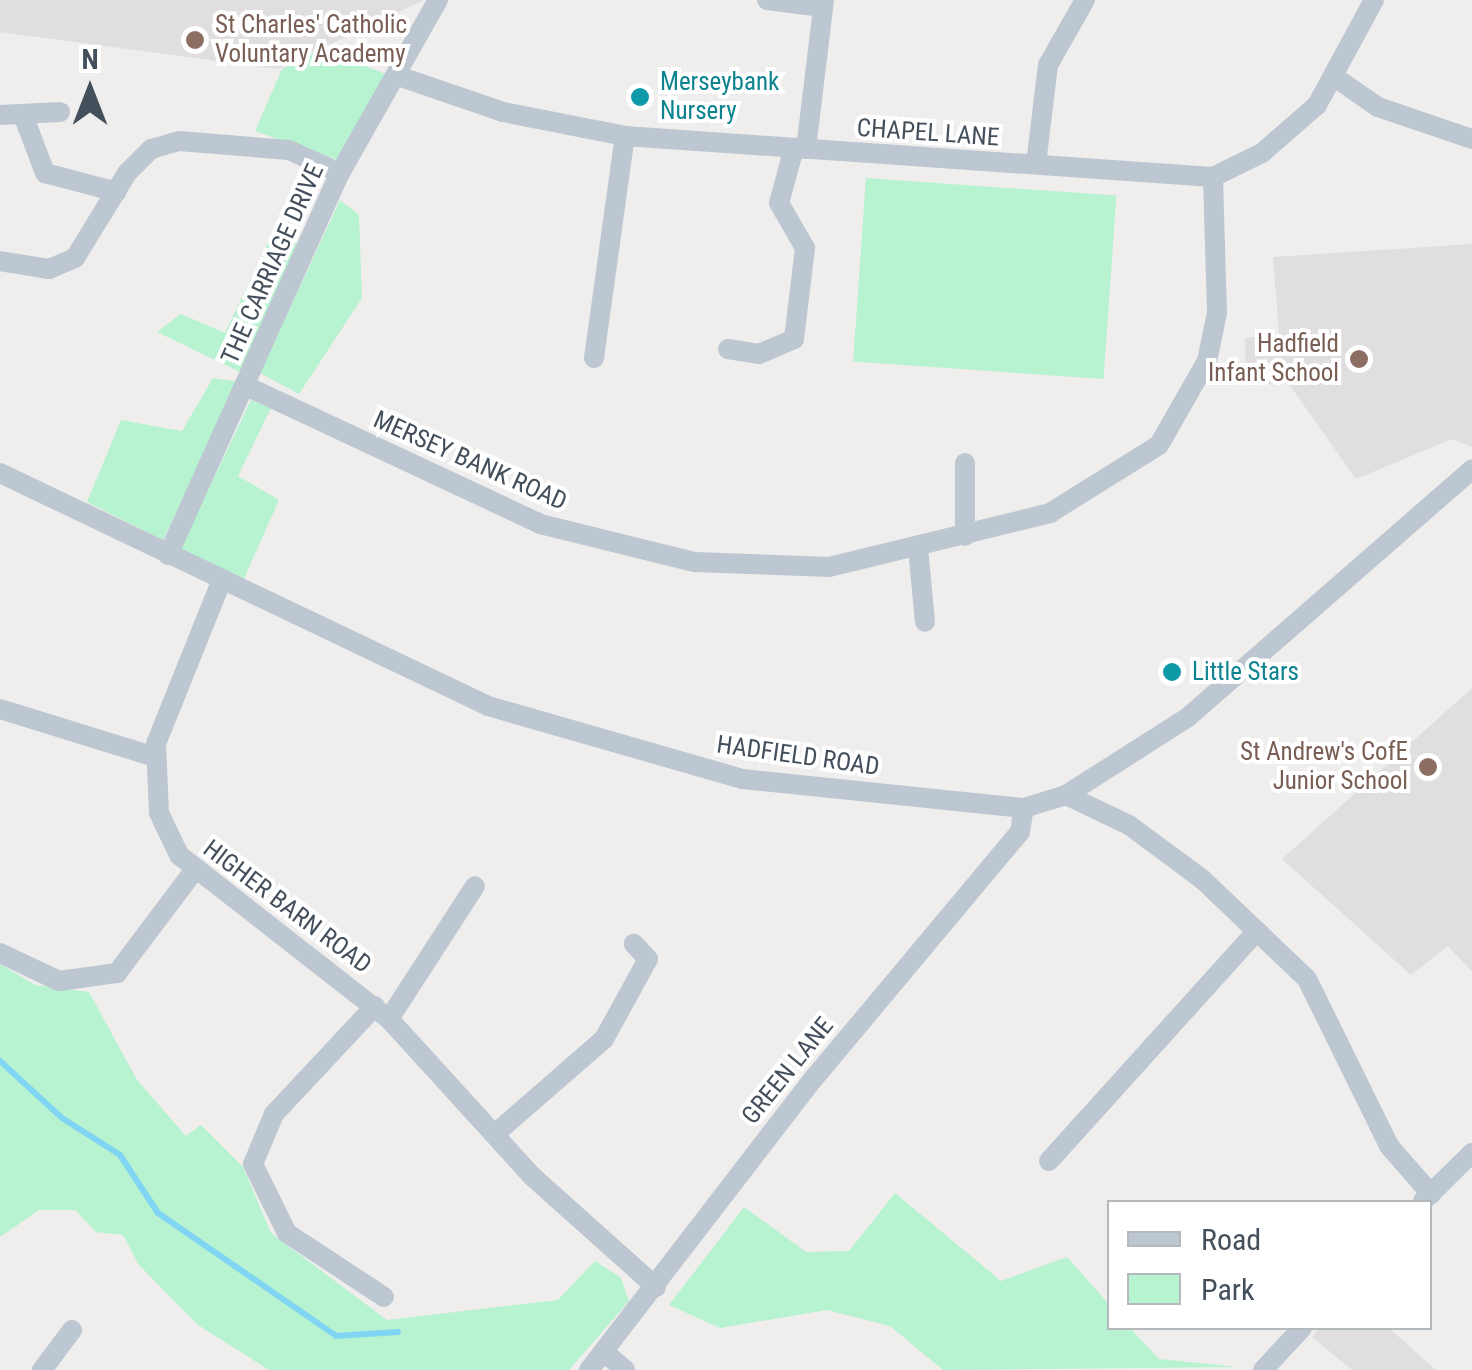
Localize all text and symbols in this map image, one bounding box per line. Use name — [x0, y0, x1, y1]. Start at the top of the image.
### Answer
place label: St Charles' Catholic Voluntary Academy — [215, 11, 407, 70]
marker: St Charles' Catholic Voluntary Academy — [184, 29, 206, 51]
north arrow — [40, 40, 140, 140]
text: N — [81, 43, 99, 76]
place label: Merseybank Nursery — [660, 68, 779, 127]
marker: Merseybank Nursery — [629, 86, 651, 108]
street label: CHAPEL LANE — [856, 113, 1000, 153]
street label: THE CARRIAGE DRIVE — [215, 159, 331, 369]
place label: Hadfield Infant School — [1208, 330, 1339, 389]
marker: Hadfield Infant School — [1348, 348, 1370, 370]
street label: MERSEY BANK ROAD — [369, 405, 571, 517]
place label: Little Stars — [1192, 657, 1299, 687]
marker: Little Stars — [1161, 661, 1183, 683]
street label: HADFIELD ROAD — [715, 730, 881, 782]
place label: St Andrew's CofE Junior School — [1240, 738, 1408, 797]
marker: St Andrew's CofE Junior School — [1417, 756, 1439, 778]
street label: HIGHER BARN ROAD — [197, 834, 377, 980]
street label: GREEN LANE — [736, 1012, 840, 1130]
legend — [1107, 1200, 1432, 1330]
text: Road — [1201, 1222, 1261, 1257]
text: Park — [1201, 1272, 1255, 1307]

